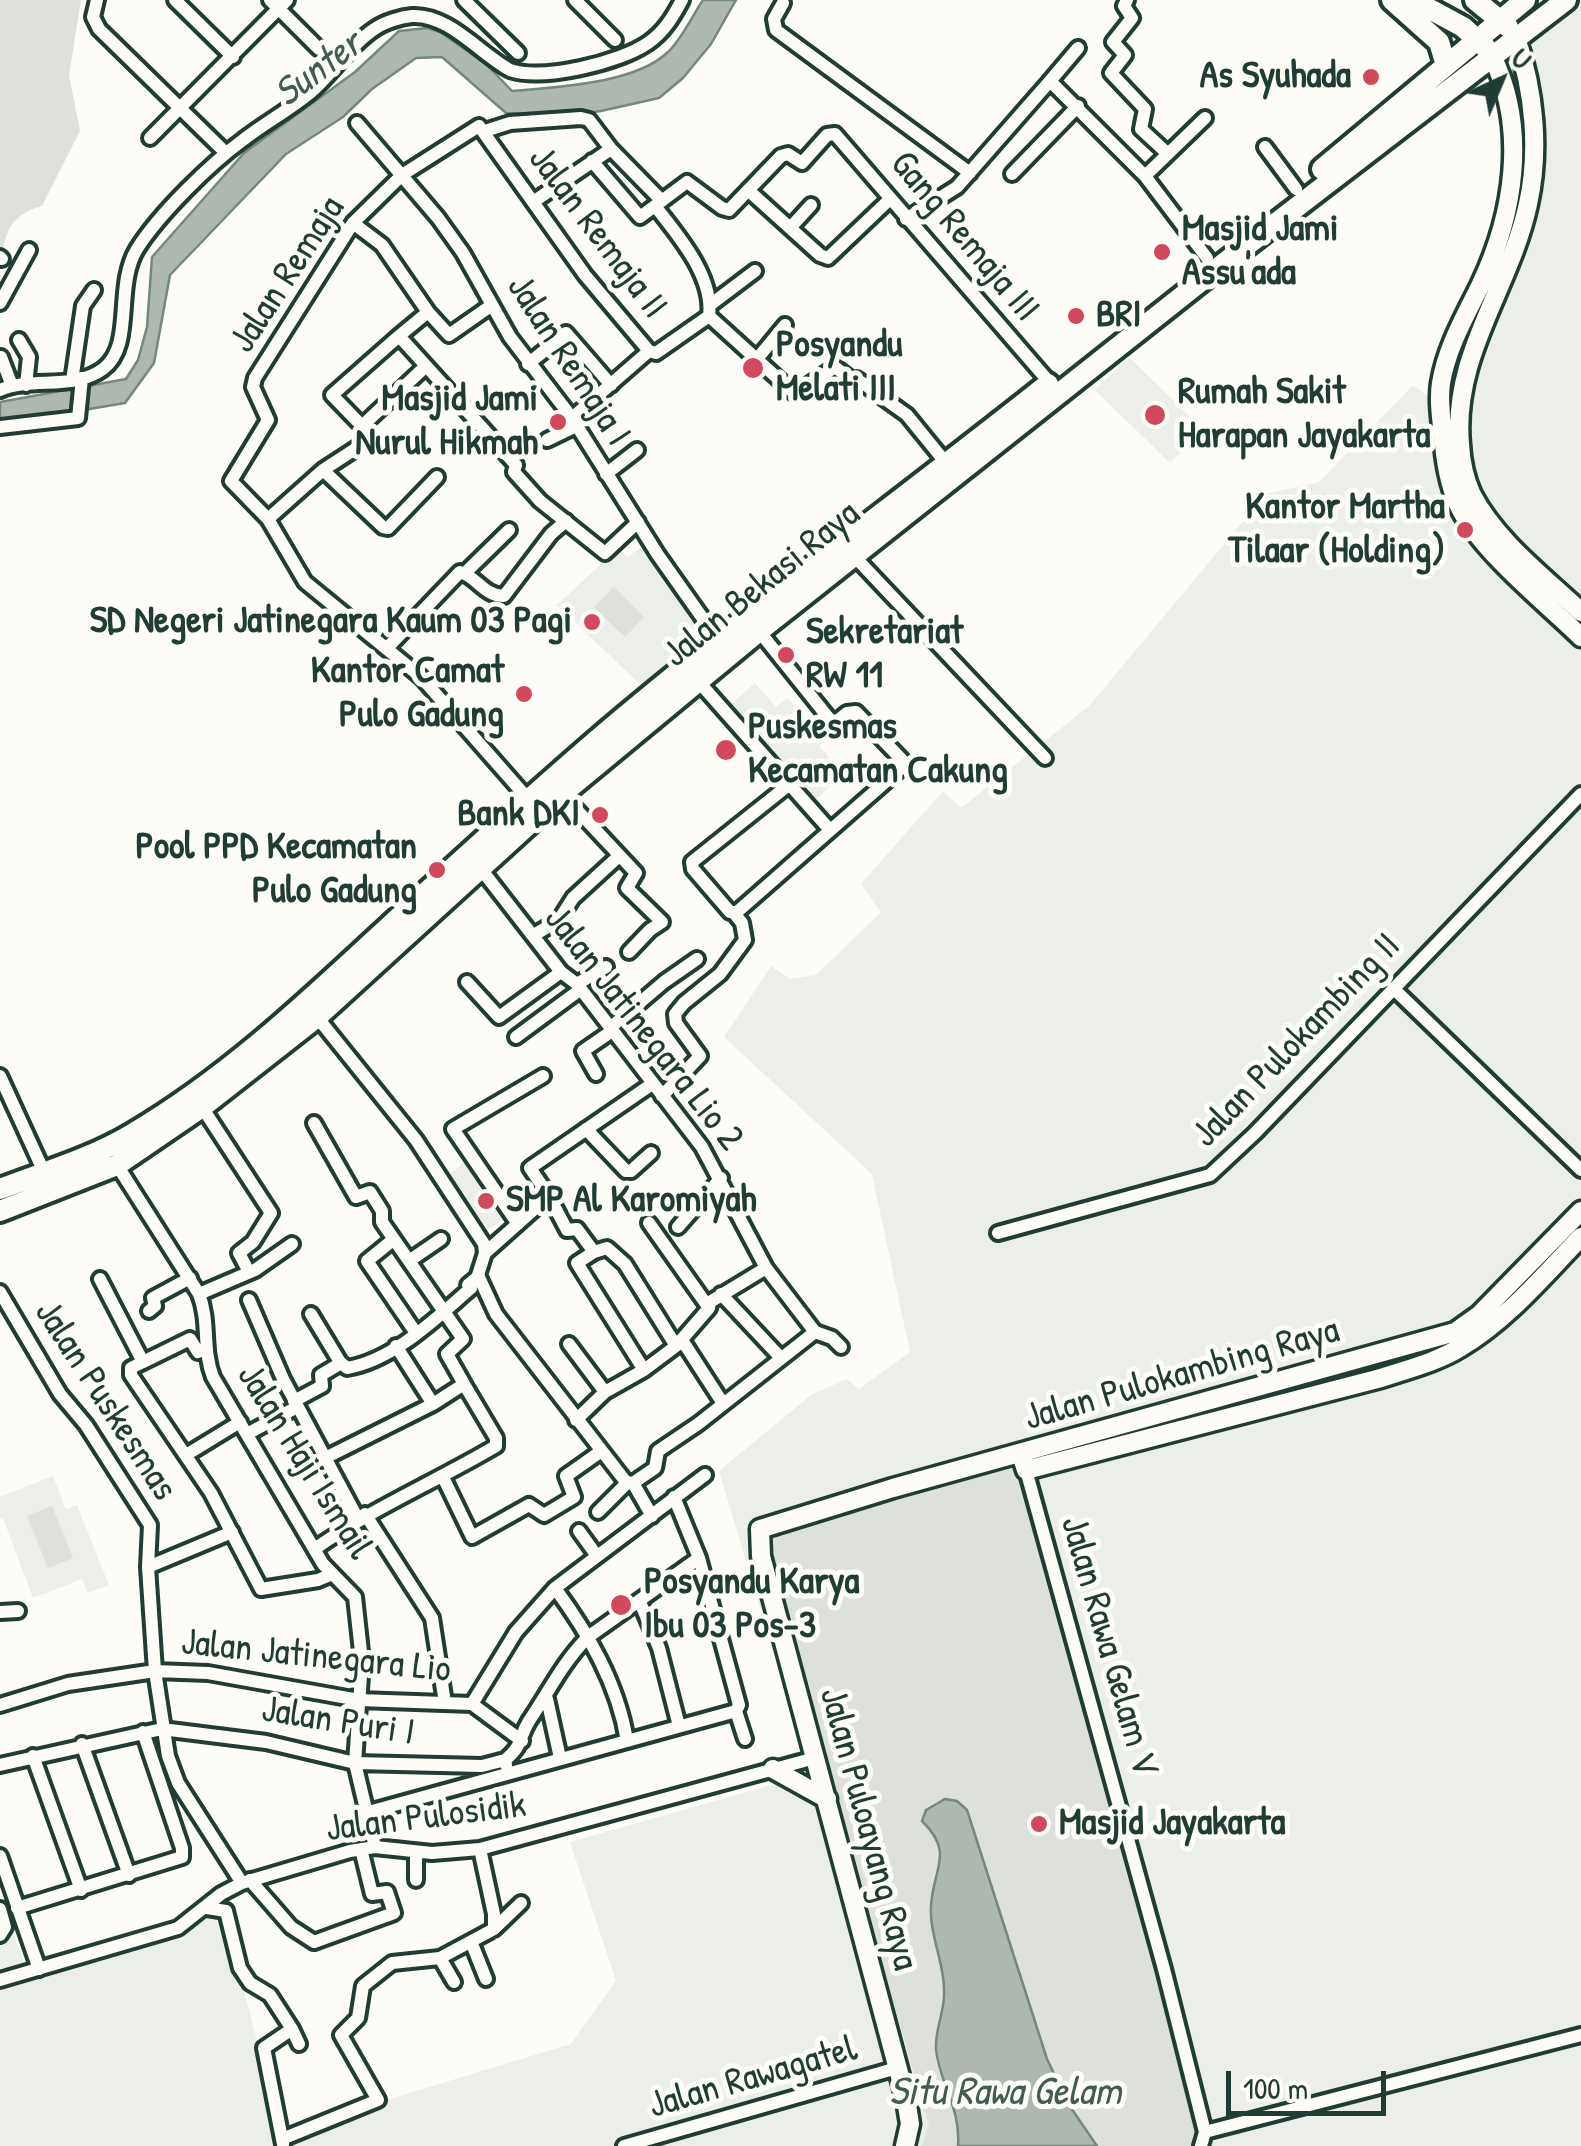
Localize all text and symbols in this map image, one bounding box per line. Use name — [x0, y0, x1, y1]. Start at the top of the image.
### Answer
water label: Sunter — [266, 21, 372, 119]
north arrow — [1451, 30, 1551, 130]
text: U — [1503, 39, 1541, 77]
place label: As Syuhada — [1200, 54, 1351, 100]
marker: As Syuhada — [1360, 66, 1382, 88]
street label: Jalan Remaja II — [518, 138, 676, 328]
street label: Gang Remaja III — [880, 143, 1048, 331]
street label: Jalan Remaja — [221, 188, 355, 362]
place label: Masjid Jami Assu'ada — [1182, 207, 1338, 296]
marker: Masjid Jami Assu'ada — [1151, 241, 1173, 263]
street label: Jalan Remaja I — [496, 267, 640, 455]
place label: BRI — [1096, 293, 1141, 339]
marker: BRI — [1065, 305, 1087, 327]
place label: Posyandu Melati III — [776, 323, 902, 412]
marker: Posyandu Melati III — [740, 355, 766, 381]
place label: Rumah Sakit Harapan Jayakarta — [1178, 370, 1430, 459]
place label: Masjid Jami Nurul Hikmah — [355, 377, 538, 466]
marker: Rumah Sakit Harapan Jayakarta — [1142, 402, 1168, 428]
marker: Masjid Jami Nurul Hikmah — [547, 411, 569, 433]
place label: Kantor Martha Tilaar (Holding) — [1228, 485, 1445, 574]
street label: Jalan Bekasi Raya — [654, 492, 870, 678]
marker: Kantor Martha Tilaar (Holding) — [1454, 519, 1476, 541]
place label: SD Negeri Jatinegara Kaum 03 Pagi — [90, 599, 572, 645]
place label: Sekretariat RW 11 — [806, 610, 963, 699]
marker: SD Negeri Jatinegara Kaum 03 Pagi — [581, 611, 603, 633]
marker: Sekretariat RW 11 — [775, 644, 797, 666]
place label: Kantor Camat Pulo Gadung — [311, 649, 504, 738]
marker: Kantor Camat Pulo Gadung — [513, 683, 535, 705]
place label: Puskesmas Kecamatan Cakung — [748, 705, 1008, 794]
marker: Puskesmas Kecamatan Cakung — [713, 737, 739, 763]
place label: Bank DKI — [457, 792, 580, 838]
marker: Bank DKI — [589, 804, 611, 826]
place label: Pool PPD Kecamatan Pulo Gadung — [135, 825, 417, 914]
marker: Pool PPD Kecamatan Pulo Gadung — [426, 859, 448, 881]
street label: Jalan Jatinegara Lio 2 — [534, 898, 752, 1160]
street label: Jalan Pulokambing II — [1183, 924, 1411, 1158]
place label: SMP Al Karomiyah — [506, 1178, 756, 1224]
marker: SMP Al Karomiyah — [475, 1190, 497, 1212]
street label: Jalan Puskesmas — [24, 1293, 186, 1509]
street label: Jalan Pulokambing Raya — [1019, 1308, 1345, 1442]
street label: Jalan Haji Ismail — [226, 1356, 382, 1568]
street label: Jalan Rawa Gelam V — [1049, 1511, 1167, 1781]
place label: Posyandu Karya Ibu 03 Pos-3 — [644, 1560, 859, 1650]
marker: Posyandu Karya Ibu 03 Pos-3 — [608, 1592, 634, 1618]
street label: Jalan Jatinegara Lio — [179, 1620, 453, 1694]
street label: Jalan Puloayang Raya — [808, 1683, 928, 1975]
street label: Jalan Puri I — [258, 1687, 418, 1757]
street label: Jalan Pulosidik — [323, 1783, 529, 1853]
place label: Masjid Jayakarta — [1059, 1801, 1285, 1847]
marker: Masjid Jayakarta — [1028, 1813, 1050, 1835]
street label: Jalan Rawagatel — [644, 2027, 862, 2129]
scale bar — [1231, 2051, 1391, 2113]
text: 100 m — [1243, 2068, 1308, 2108]
water label: Situ Rawa Gelam — [889, 2069, 1121, 2117]

